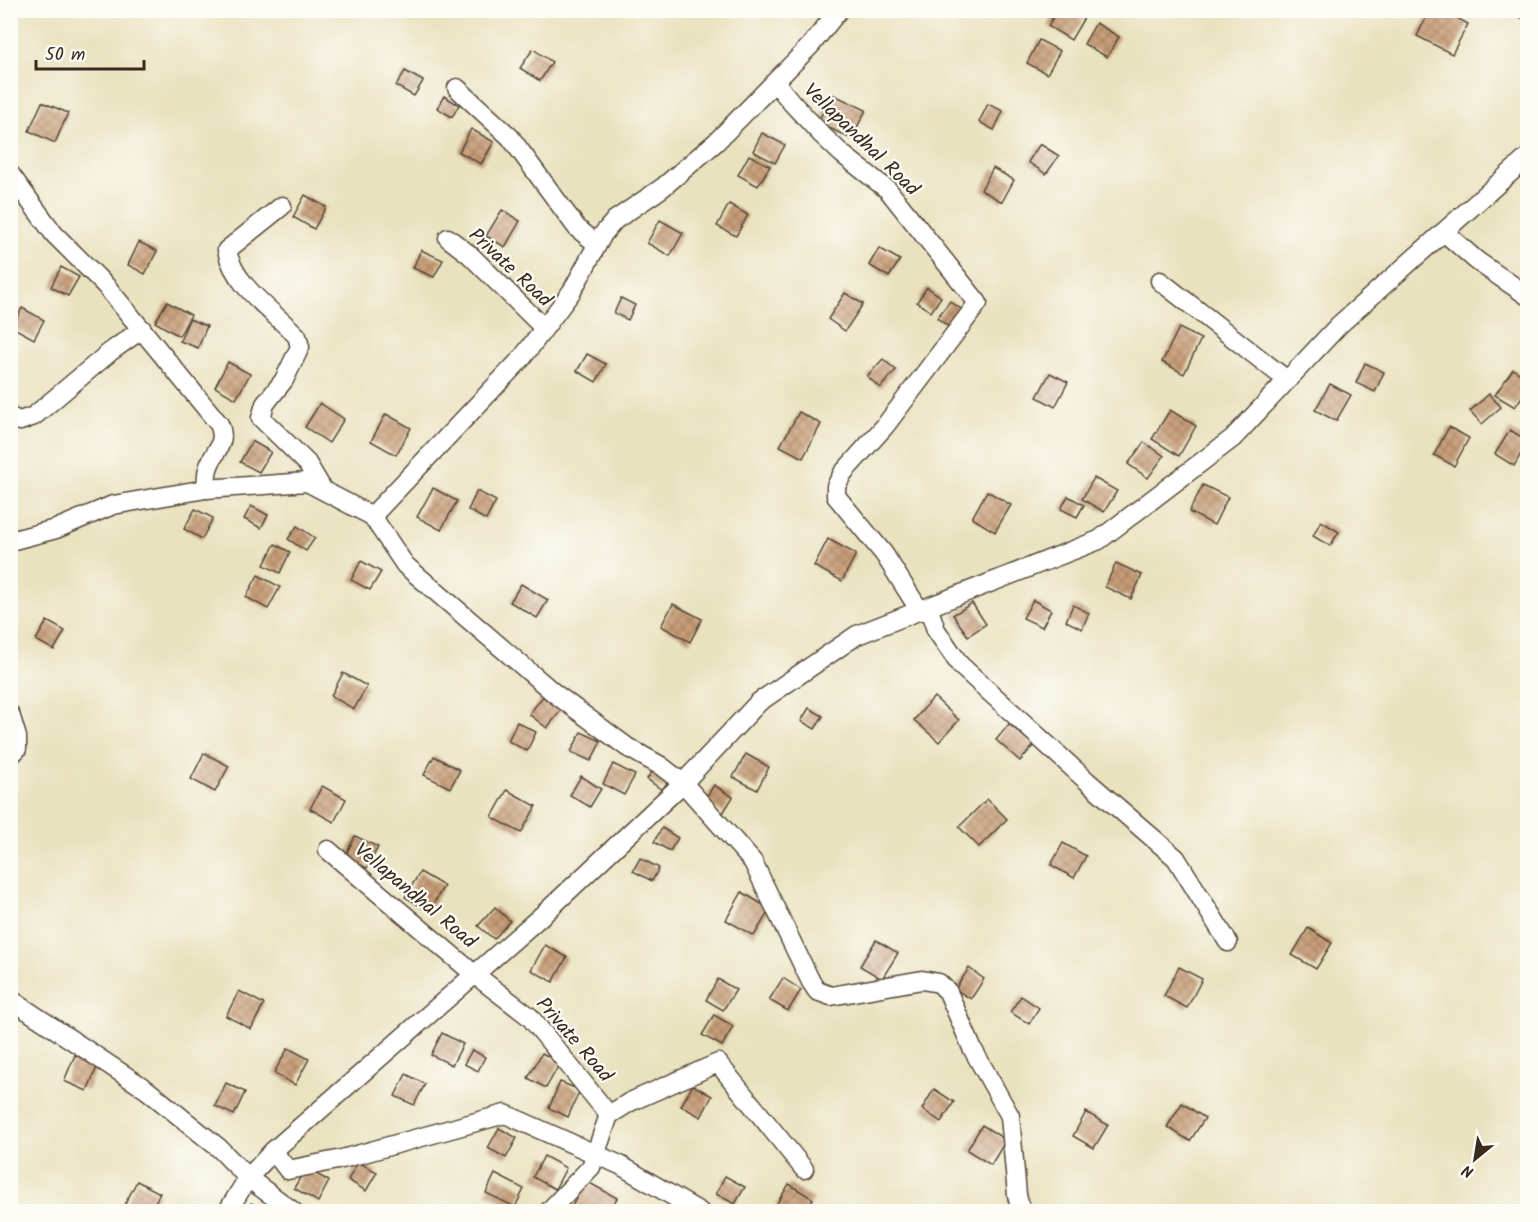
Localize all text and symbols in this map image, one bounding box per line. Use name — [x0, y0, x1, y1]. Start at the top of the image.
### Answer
scale bar — [36, 33, 144, 71]
text: 50 m — [45, 41, 85, 70]
street label: Vellapandhal Road — [795, 76, 927, 205]
street label: Private Road — [460, 221, 560, 317]
street label: Vellapandhal Road — [346, 836, 484, 958]
street label: Private Road — [527, 990, 621, 1091]
north arrow — [1445, 1129, 1505, 1189]
text: N — [1458, 1157, 1479, 1184]

